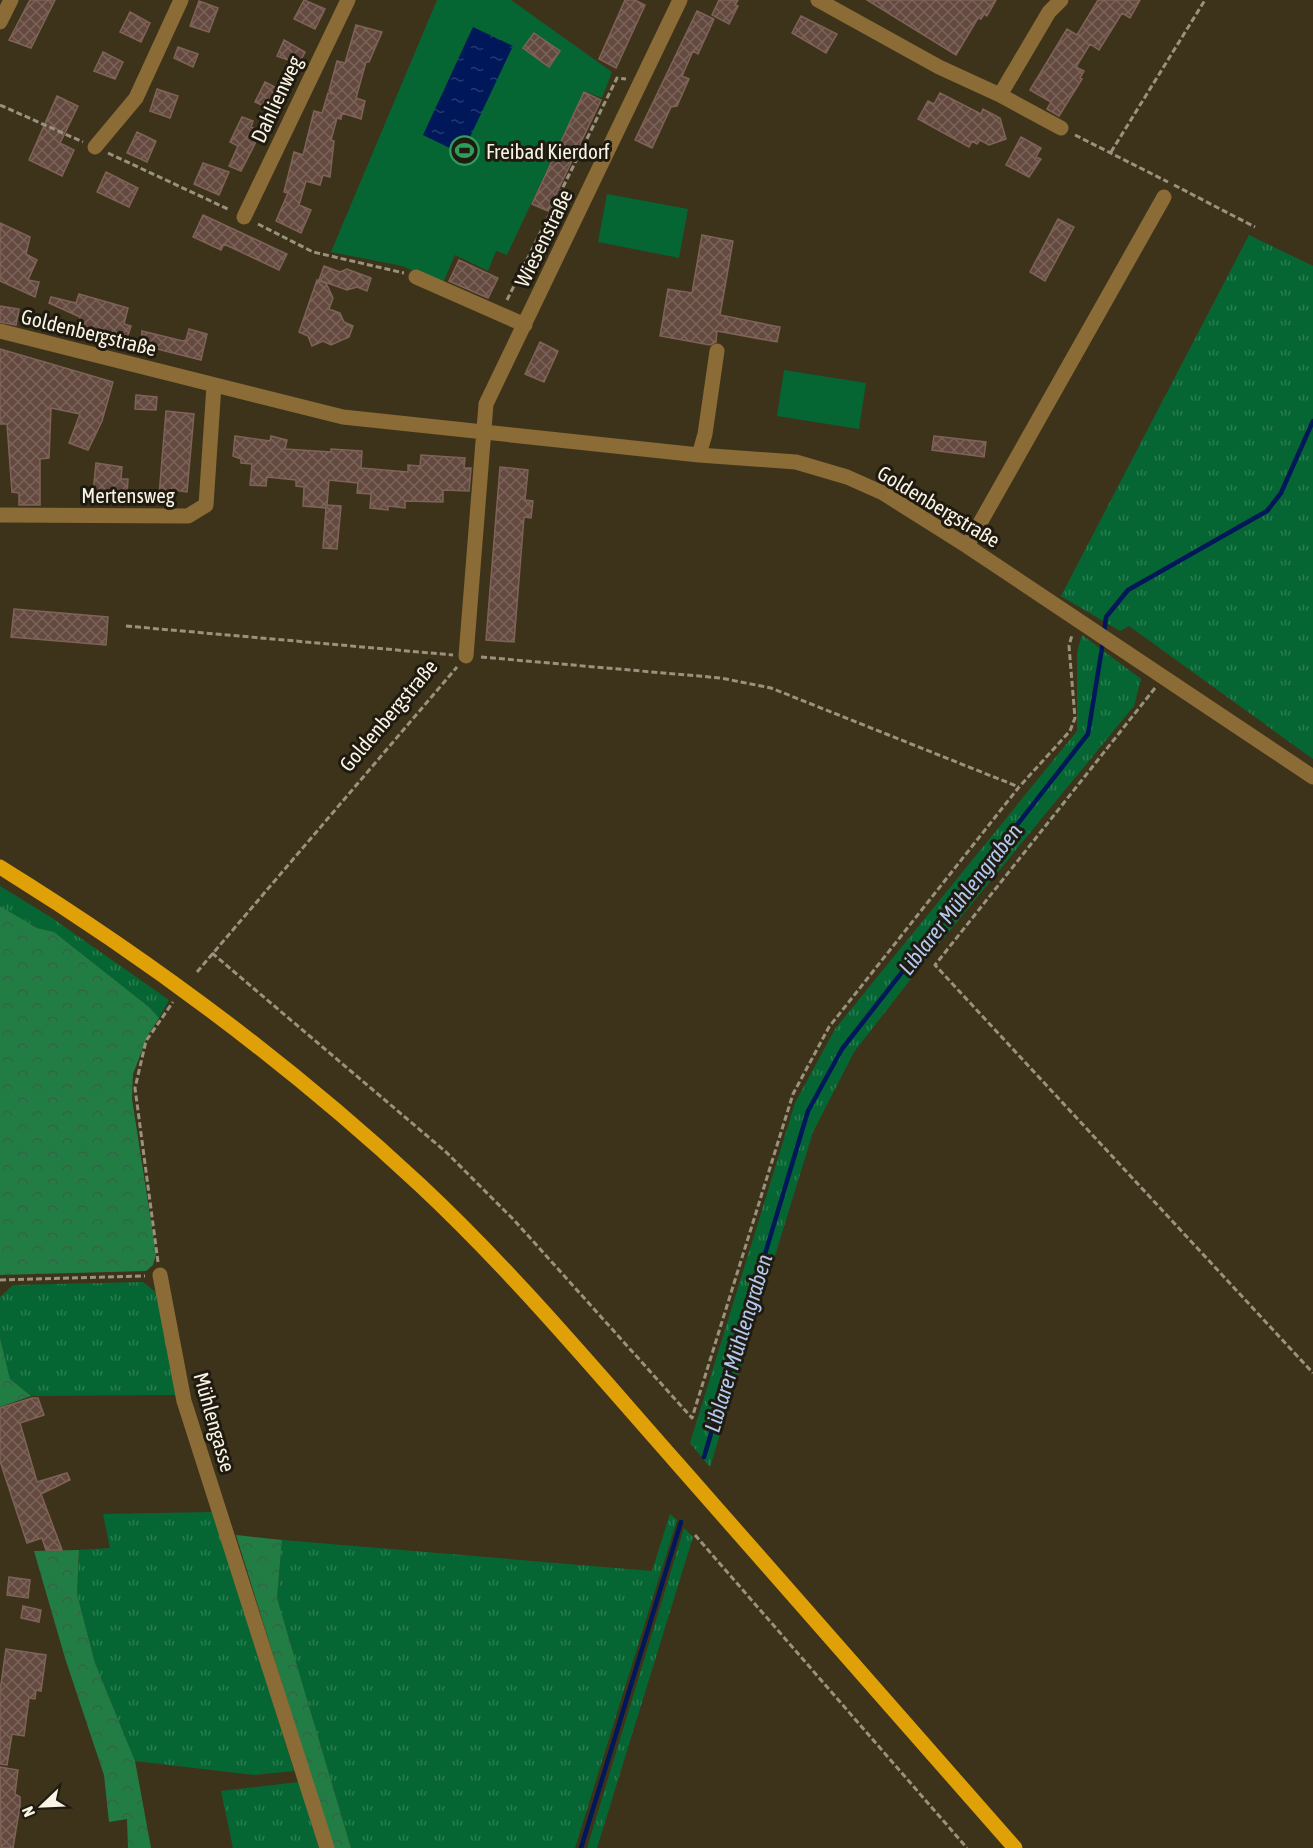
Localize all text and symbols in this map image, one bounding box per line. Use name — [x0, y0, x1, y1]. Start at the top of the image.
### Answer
street label: Dahlienweg — [246, 52, 306, 146]
sports icon: Freibad Kierdorf — [449, 135, 481, 167]
place label: Freibad Kierdorf — [486, 139, 610, 163]
street label: Wiesenstraße — [509, 185, 577, 291]
street label: Goldenbergstraße — [19, 304, 159, 360]
street label: Goldenbergstraße — [873, 460, 1005, 552]
street label: Mertensweg — [81, 483, 175, 507]
street label: Goldenbergstraße — [334, 654, 442, 776]
water label: Liblarer Mühlengraben — [893, 818, 1027, 980]
water label: Liblarer Mühlengraben — [699, 1251, 778, 1435]
street label: Mühlengasse — [189, 1370, 241, 1474]
north arrow — [12, 1776, 72, 1836]
text: N — [18, 1804, 38, 1820]

